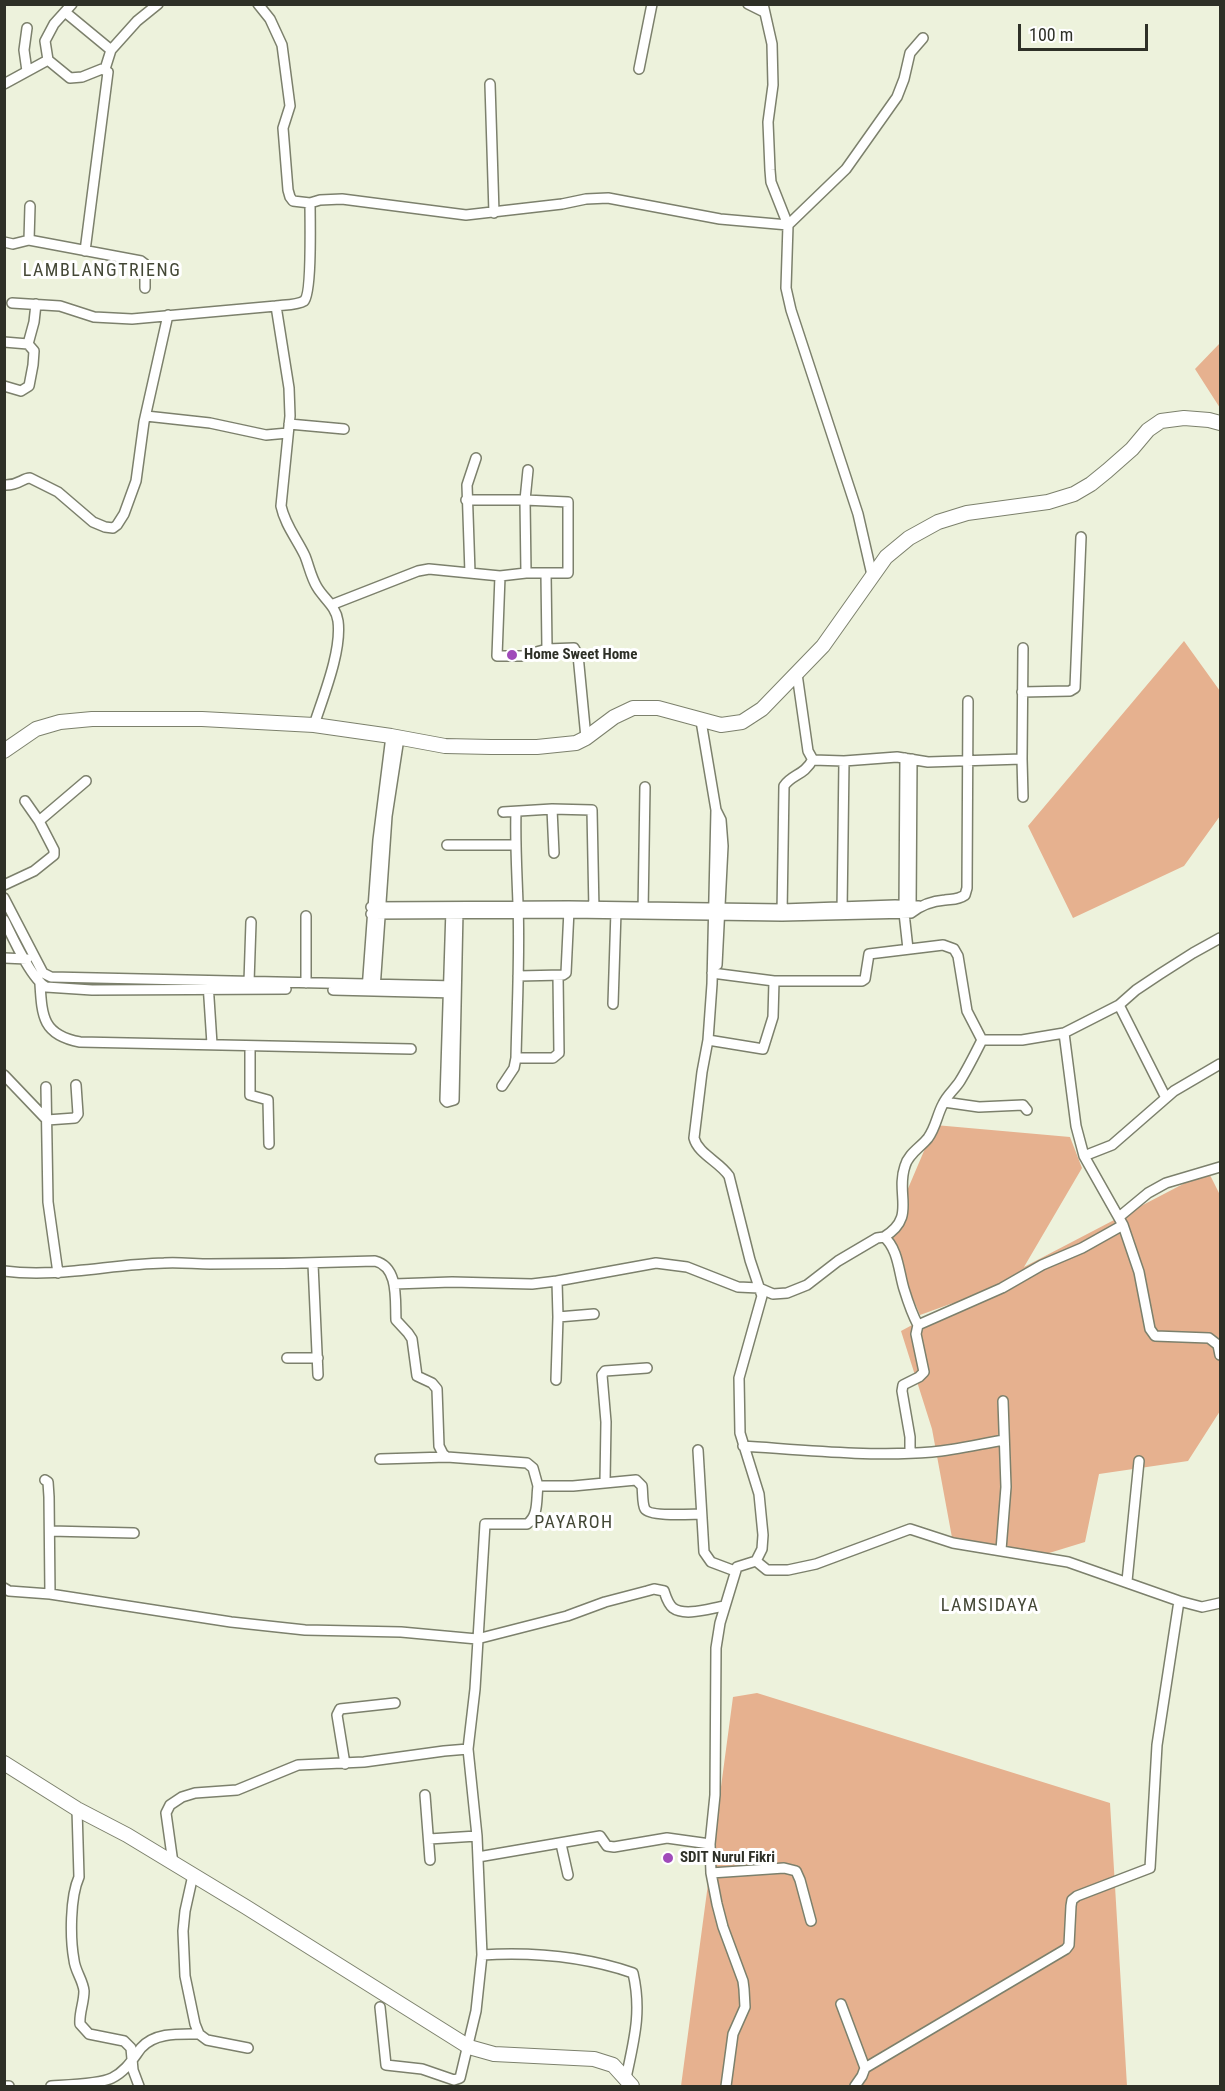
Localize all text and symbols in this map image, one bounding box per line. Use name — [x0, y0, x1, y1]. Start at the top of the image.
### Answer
scale bar — [1021, 12, 1152, 50]
text: 100 m — [1029, 24, 1073, 45]
district label: LAMBLANGTRIENG — [23, 260, 181, 282]
place label: Home Sweet Home — [524, 646, 637, 664]
marker: Home Sweet Home — [505, 648, 519, 662]
district label: PAYAROH — [534, 1512, 614, 1534]
district label: LAMSIDAYA — [941, 1595, 1039, 1617]
place label: SDIT Nurul Fikri — [680, 1849, 775, 1867]
marker: SDIT Nurul Fikri — [661, 1851, 675, 1865]

